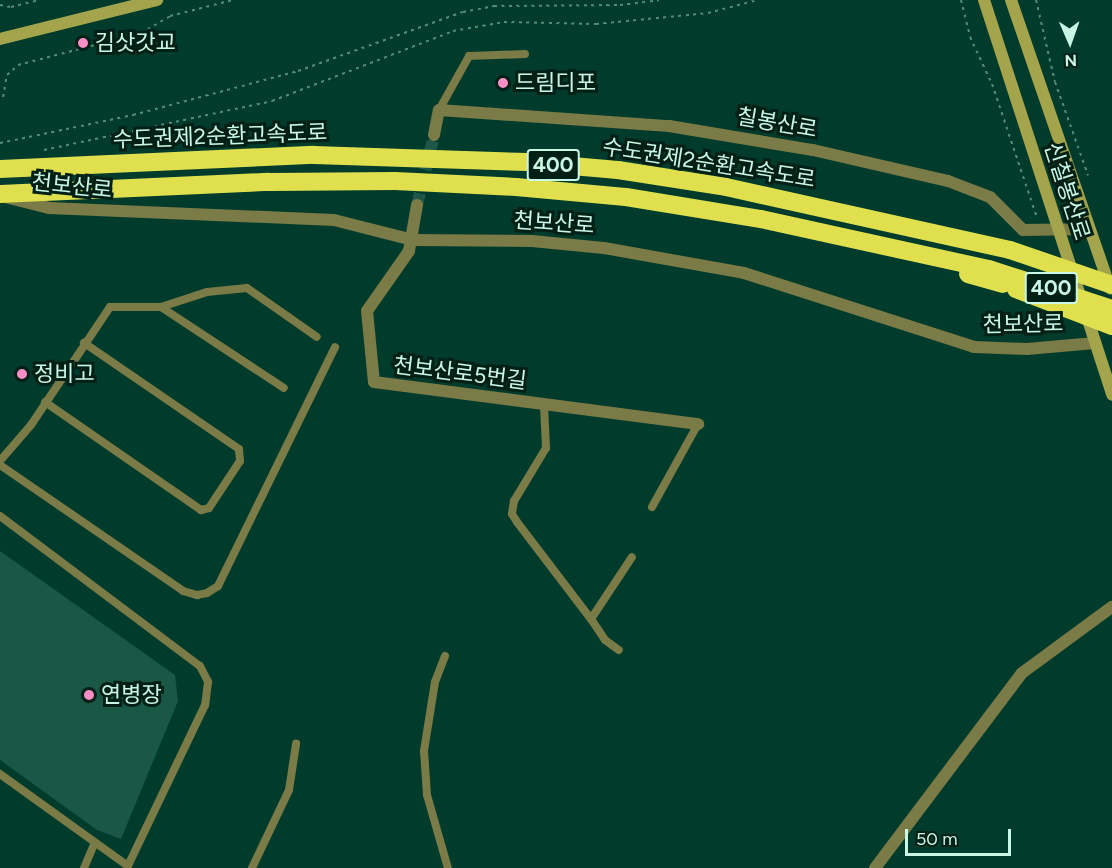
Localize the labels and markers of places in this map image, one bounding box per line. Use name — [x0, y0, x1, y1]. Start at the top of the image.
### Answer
place label: 김삿갓교 — [95, 30, 176, 56]
marker: 김삿갓교 — [76, 36, 90, 50]
place label: 드림디포 — [515, 70, 596, 96]
marker: 드림디포 — [496, 76, 510, 90]
place label: 정비고 — [34, 361, 95, 387]
marker: 정비고 — [15, 367, 29, 381]
place label: 연병장 — [101, 682, 162, 708]
marker: 연병장 — [82, 688, 96, 702]

